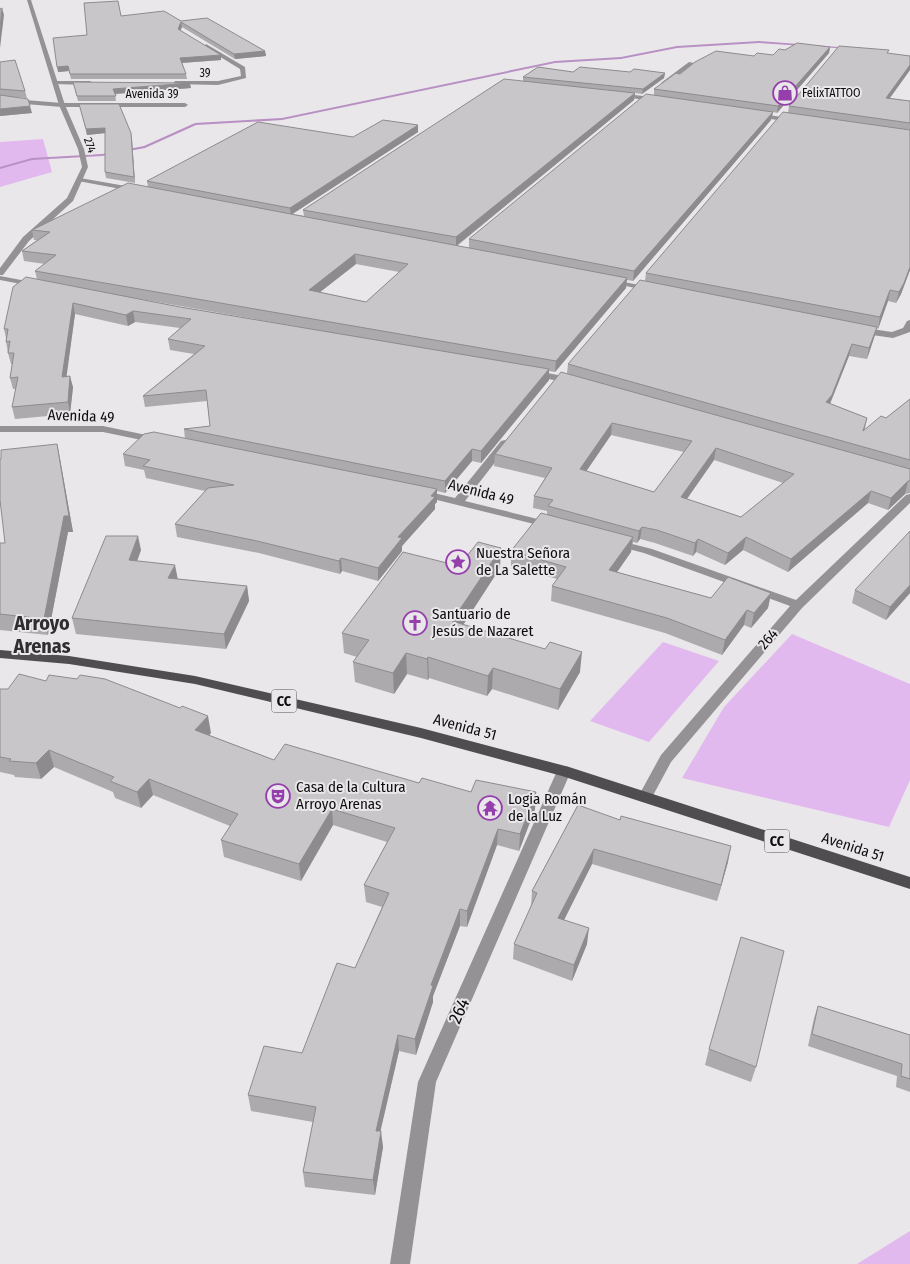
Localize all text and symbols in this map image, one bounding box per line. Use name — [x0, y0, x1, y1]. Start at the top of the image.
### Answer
street label: 39 — [199, 66, 211, 80]
shop icon: FelixTATTOO — [772, 80, 798, 106]
place label: FelixTATTOO — [802, 86, 861, 100]
street label: Avenida 39 — [125, 87, 179, 101]
street label: 274 — [81, 135, 99, 155]
street label: Avenida 49 — [47, 406, 115, 426]
street label: Avenida 49 — [446, 475, 516, 509]
place label: Nuestra Señora de La Salette — [476, 544, 570, 579]
place icon: Nuestra Señora de La Salette — [445, 549, 471, 575]
place label: Santuario de Jesús de Nazaret — [432, 605, 533, 640]
church icon: Santuario de Jesús de Nazaret — [402, 610, 428, 636]
district label: Arroyo Arenas — [13, 611, 71, 658]
street label: 264 — [754, 625, 782, 653]
road number: CC — [272, 689, 296, 712]
street label: Avenida 51 — [432, 710, 498, 744]
place label: Casa de la Cultura Arroyo Arenas — [296, 778, 406, 813]
theatre icon: Casa de la Cultura Arroyo Arenas — [265, 783, 291, 809]
place label: Logia Román de la Luz — [508, 790, 587, 825]
temple icon: Logia Román de la Luz — [477, 795, 503, 821]
street label: Avenida 51 — [820, 828, 886, 866]
road number: CC — [764, 829, 790, 852]
street label: 264 — [444, 995, 474, 1027]

